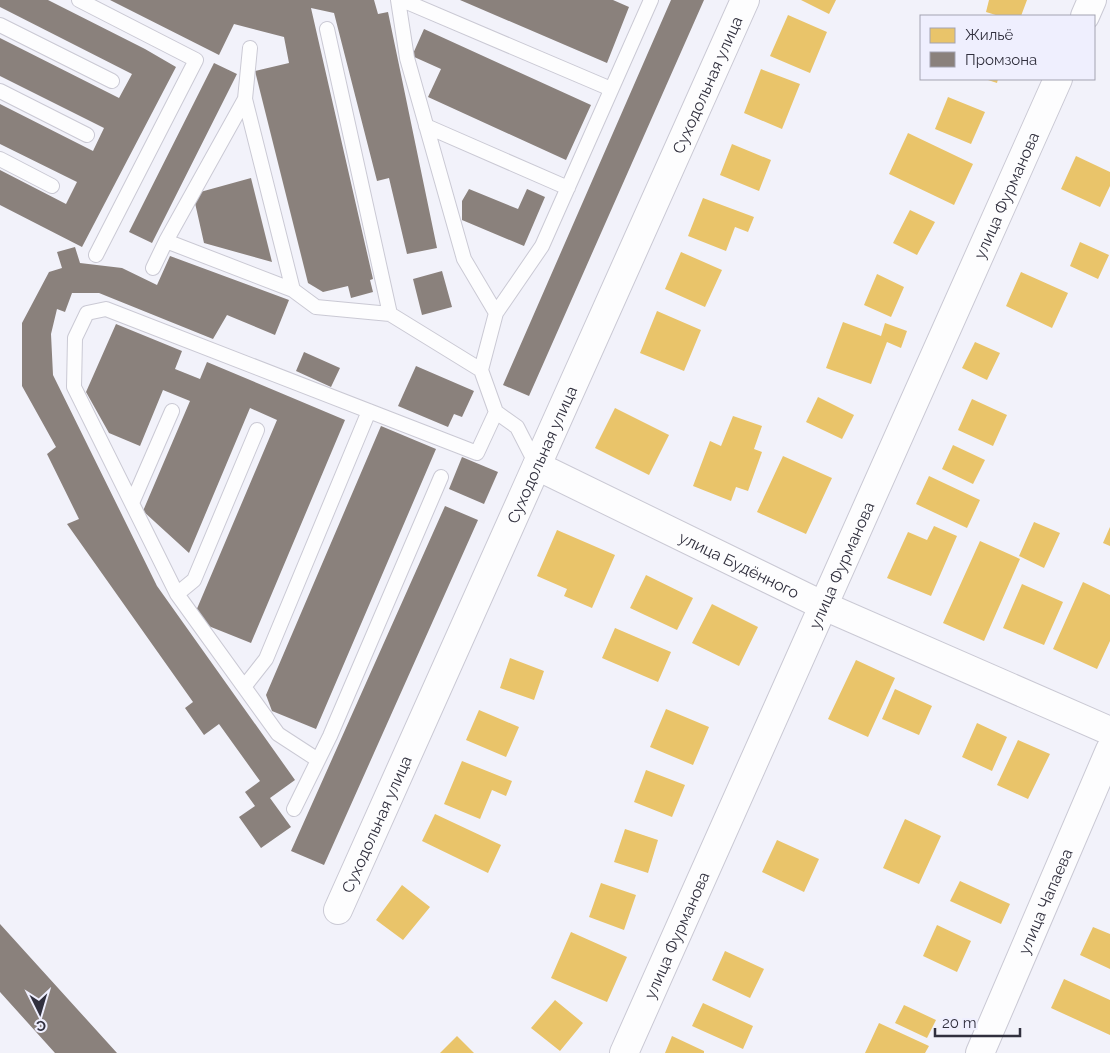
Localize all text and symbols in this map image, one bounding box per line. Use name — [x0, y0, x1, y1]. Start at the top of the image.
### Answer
street label: Суходольная улица — [668, 13, 746, 156]
legend — [920, 15, 1095, 80]
text: Жильё — [965, 26, 1014, 44]
text: Промзона — [965, 51, 1037, 69]
street label: улица Фурманова — [970, 129, 1043, 262]
street label: Суходольная улица — [503, 383, 581, 526]
street label: улица Фурманова — [805, 499, 878, 632]
street label: улица Будённого — [676, 527, 802, 602]
street label: Суходольная улица — [337, 753, 415, 896]
street label: улица Чапаева — [1014, 846, 1076, 957]
street label: улица Фурманова — [640, 869, 713, 1002]
north arrow — [15, 988, 65, 1038]
scale bar — [935, 1006, 1020, 1038]
text: 20 m — [942, 1014, 977, 1032]
text: С — [35, 1018, 47, 1034]

